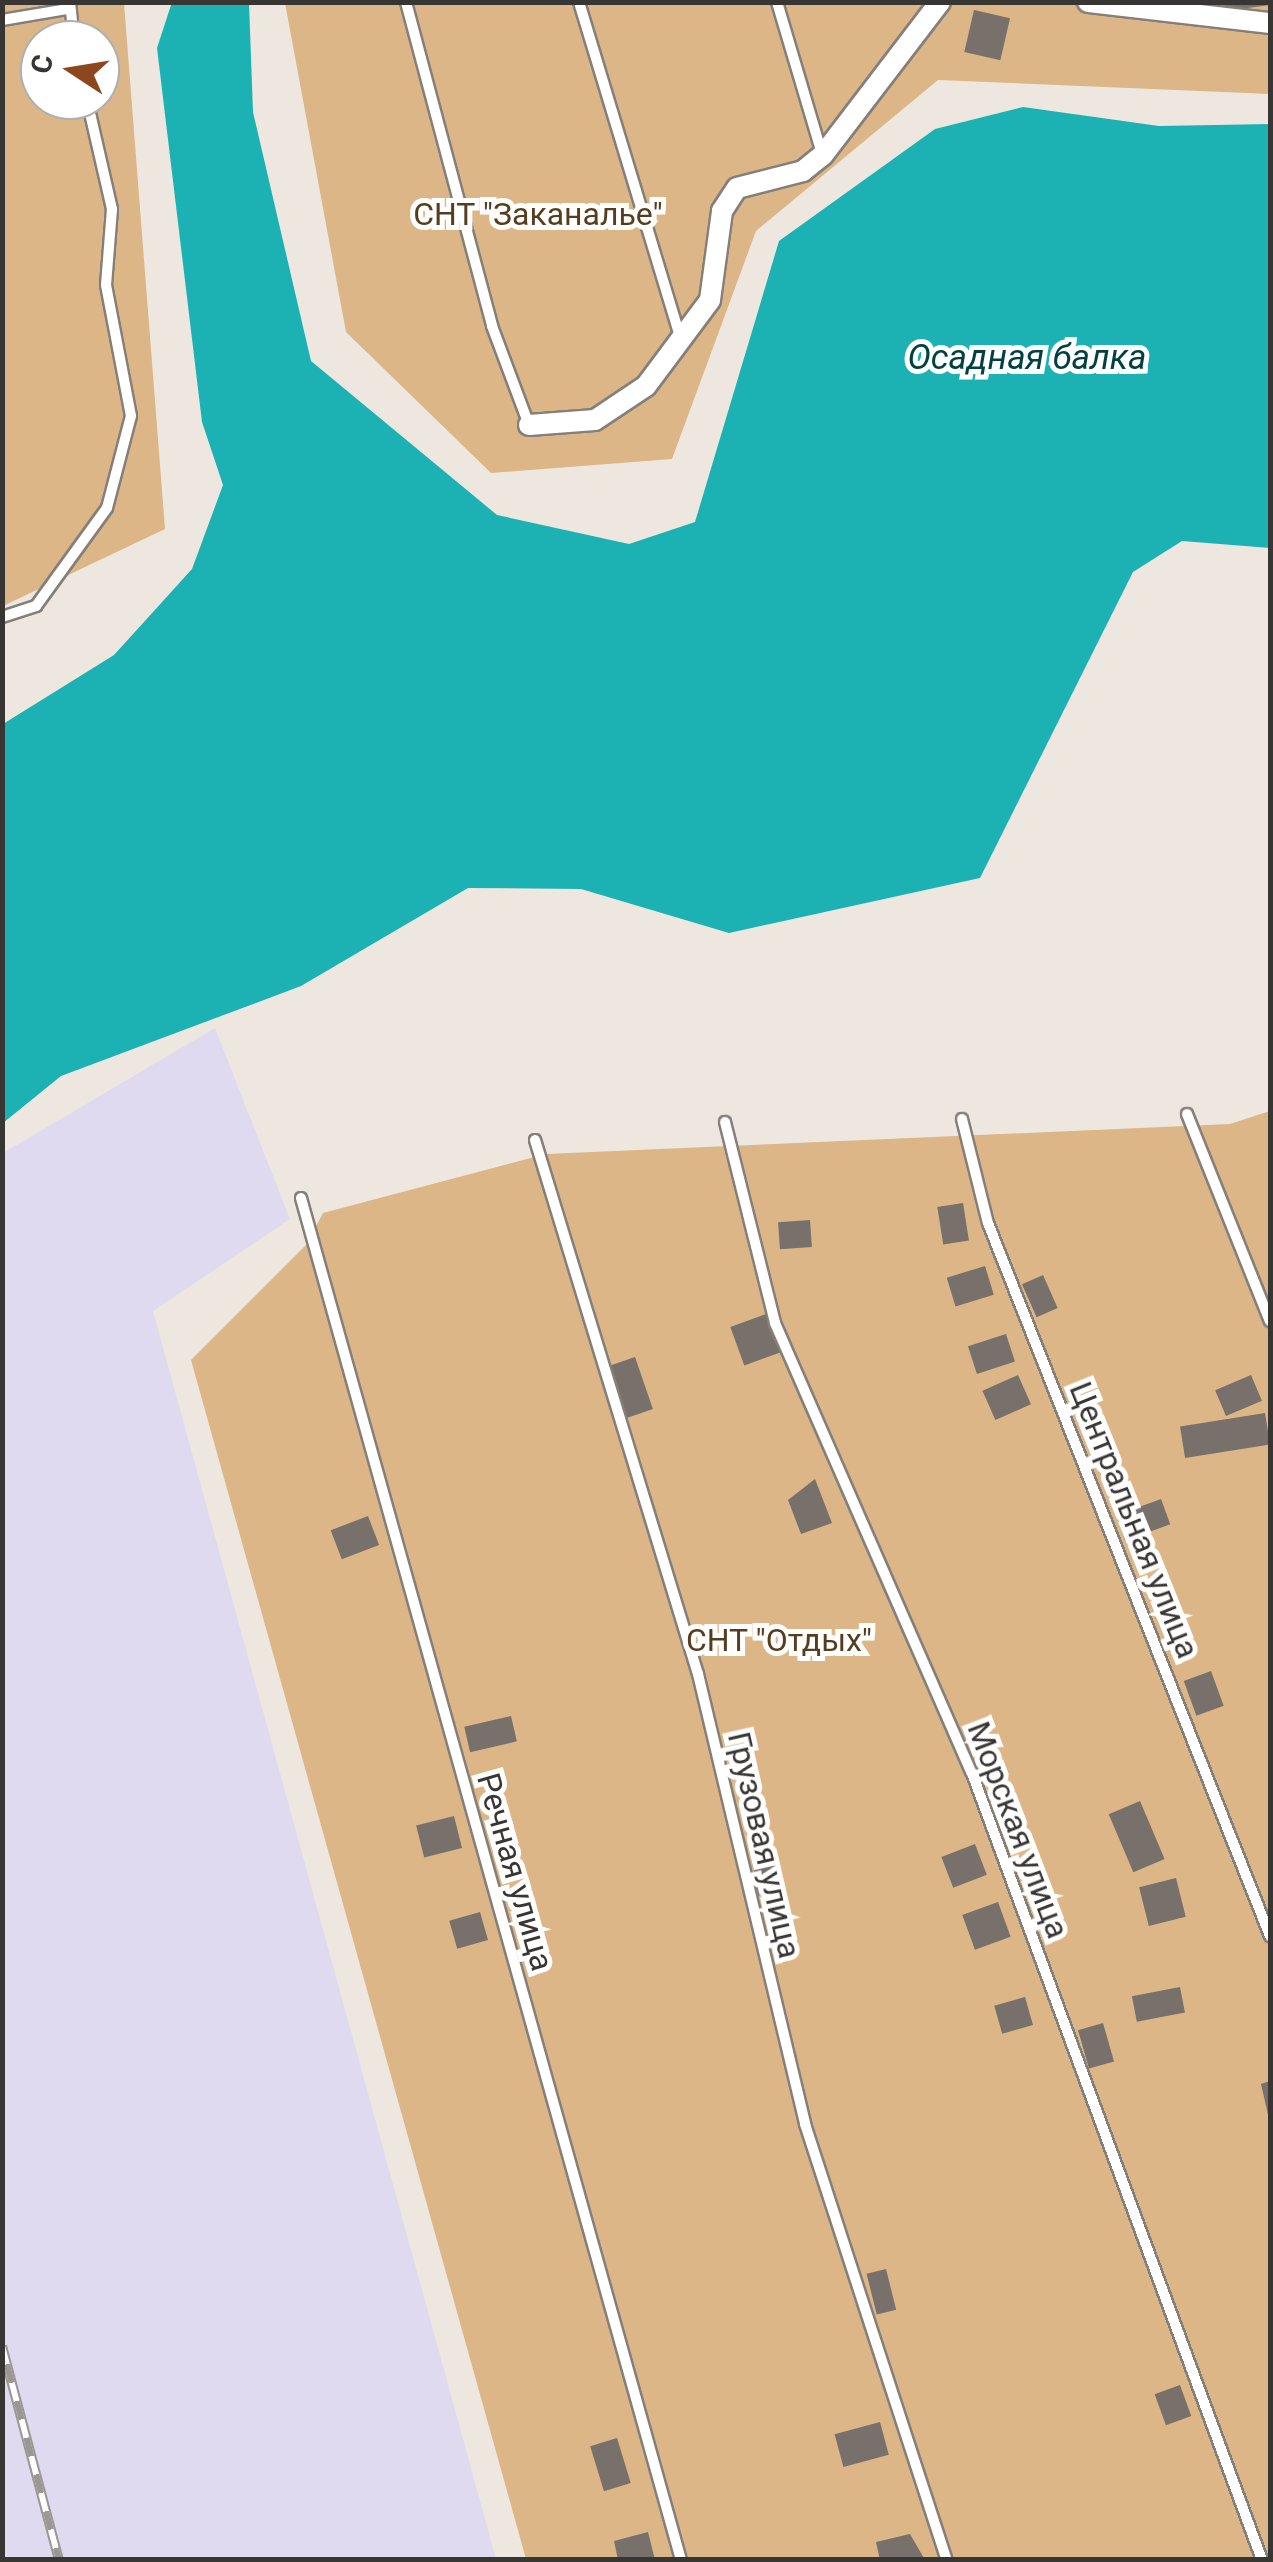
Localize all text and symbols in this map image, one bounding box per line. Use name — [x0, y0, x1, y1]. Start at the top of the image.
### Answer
north arrow — [20, 20, 120, 120]
text: С — [24, 52, 60, 76]
park label: СНТ "Заканалье" — [413, 195, 663, 233]
water label: Осадная балка — [907, 337, 1147, 379]
street label: Центральная улица — [1061, 1376, 1207, 1664]
park label: СНТ "Отдых" — [686, 1621, 872, 1659]
street label: Морская улица — [959, 1716, 1077, 1944]
street label: Грузовая улица — [719, 1728, 809, 1962]
street label: Речная улица — [468, 1769, 562, 1975]

